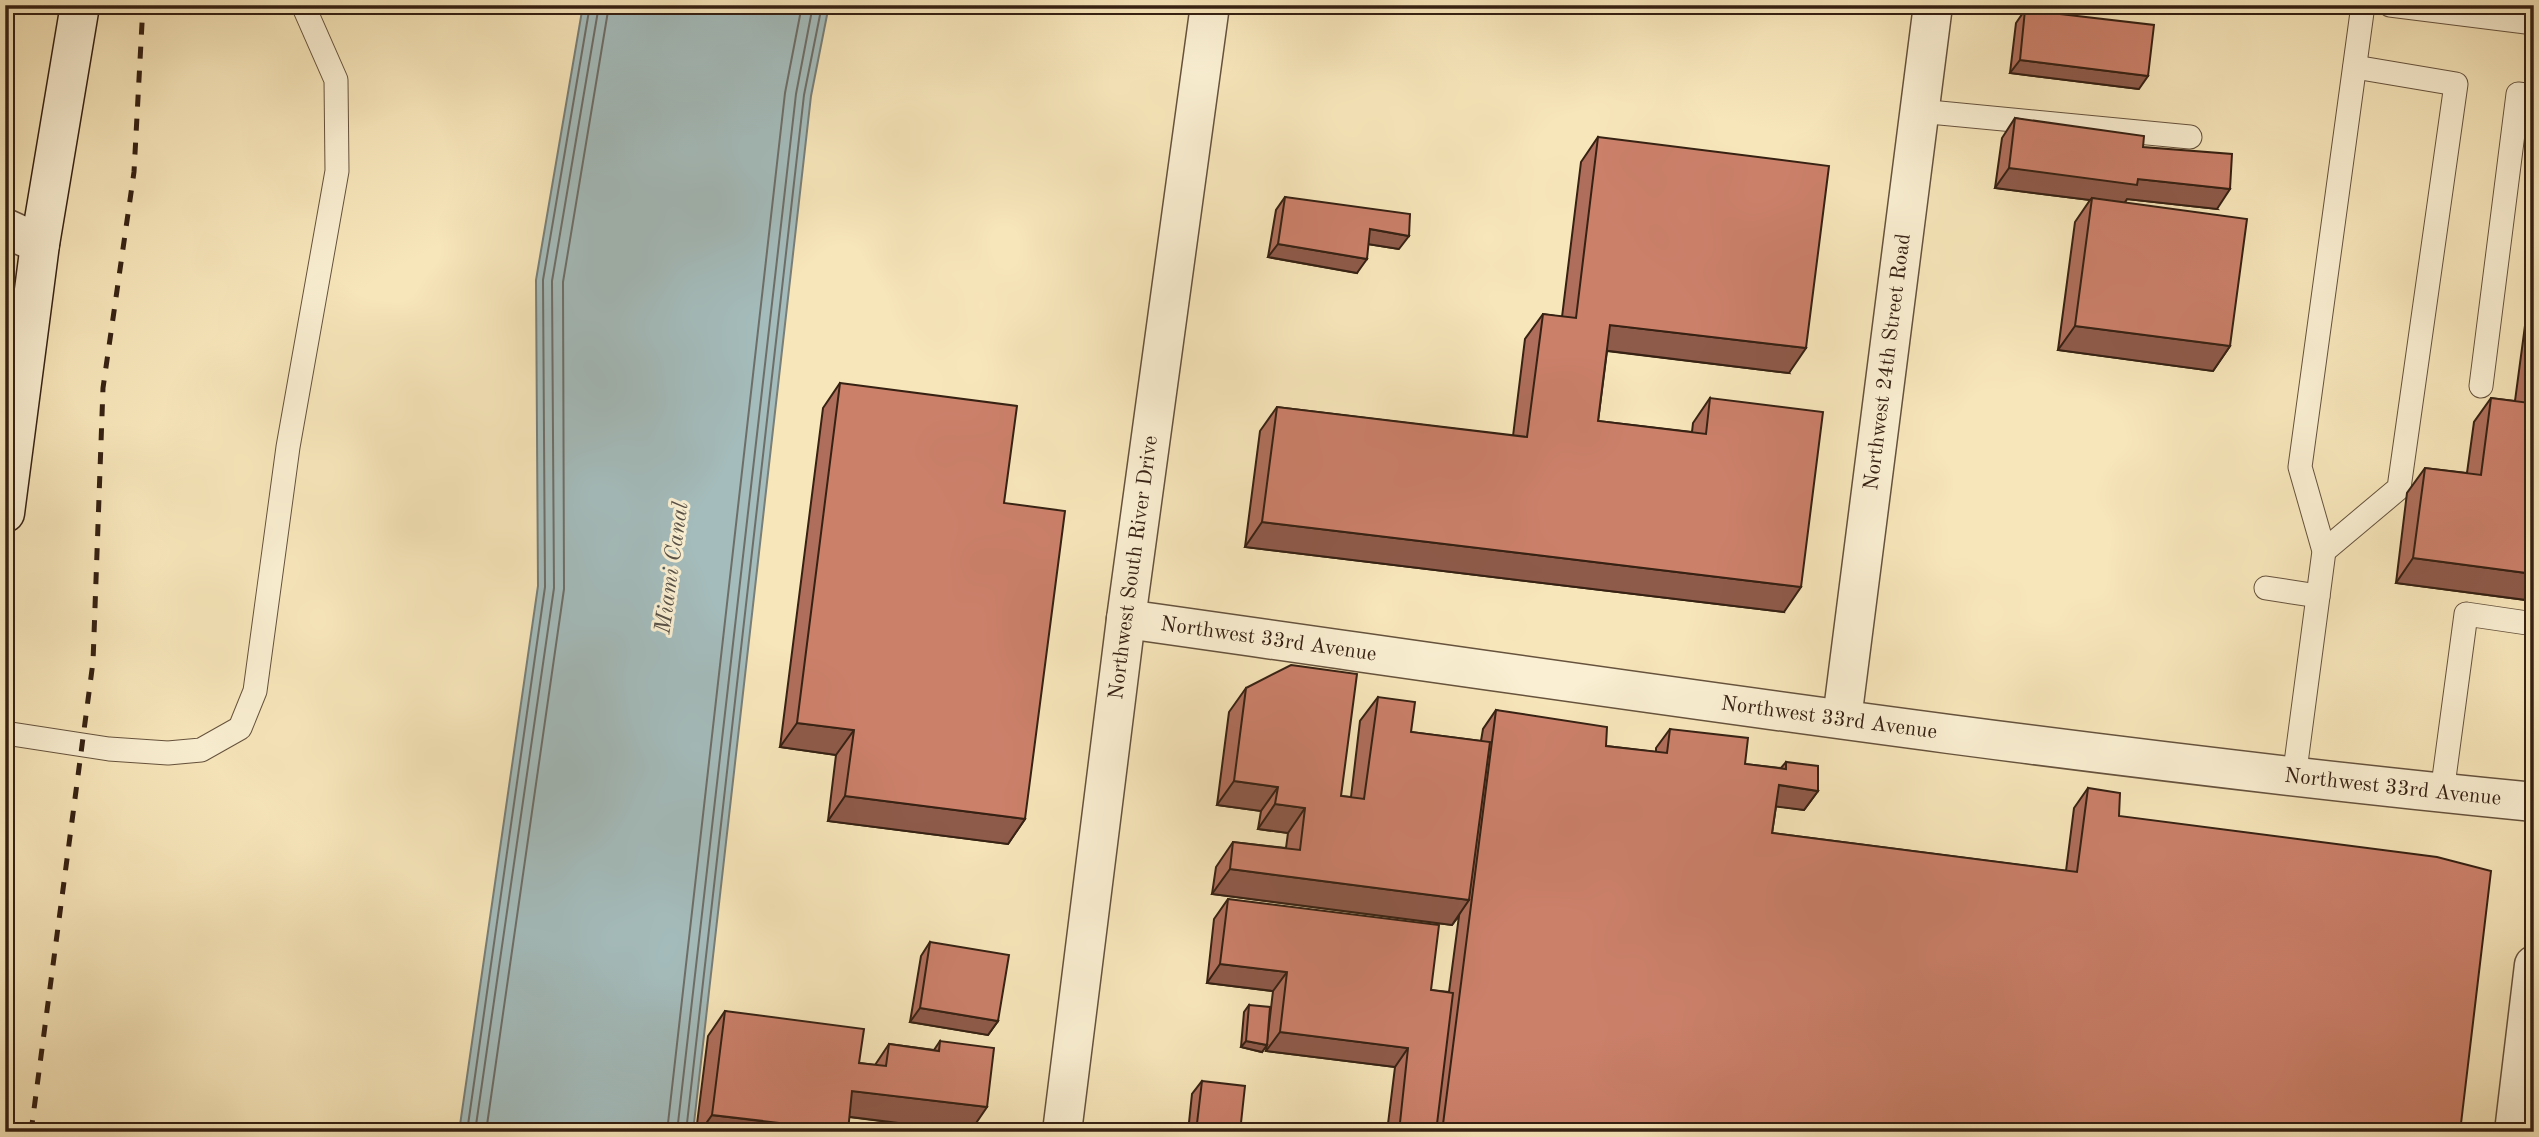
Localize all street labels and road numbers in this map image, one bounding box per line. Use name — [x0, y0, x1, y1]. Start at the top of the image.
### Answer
street label: Northwest 24th Street Road — [1861, 232, 1914, 492]
street label: Northwest South River Drive — [1106, 434, 1161, 701]
street label: Northwest 33rd Avenue — [1159, 613, 1378, 665]
street label: Northwest 33rd Avenue — [1720, 693, 1938, 743]
street label: Northwest 33rd Avenue — [2283, 765, 2502, 809]

